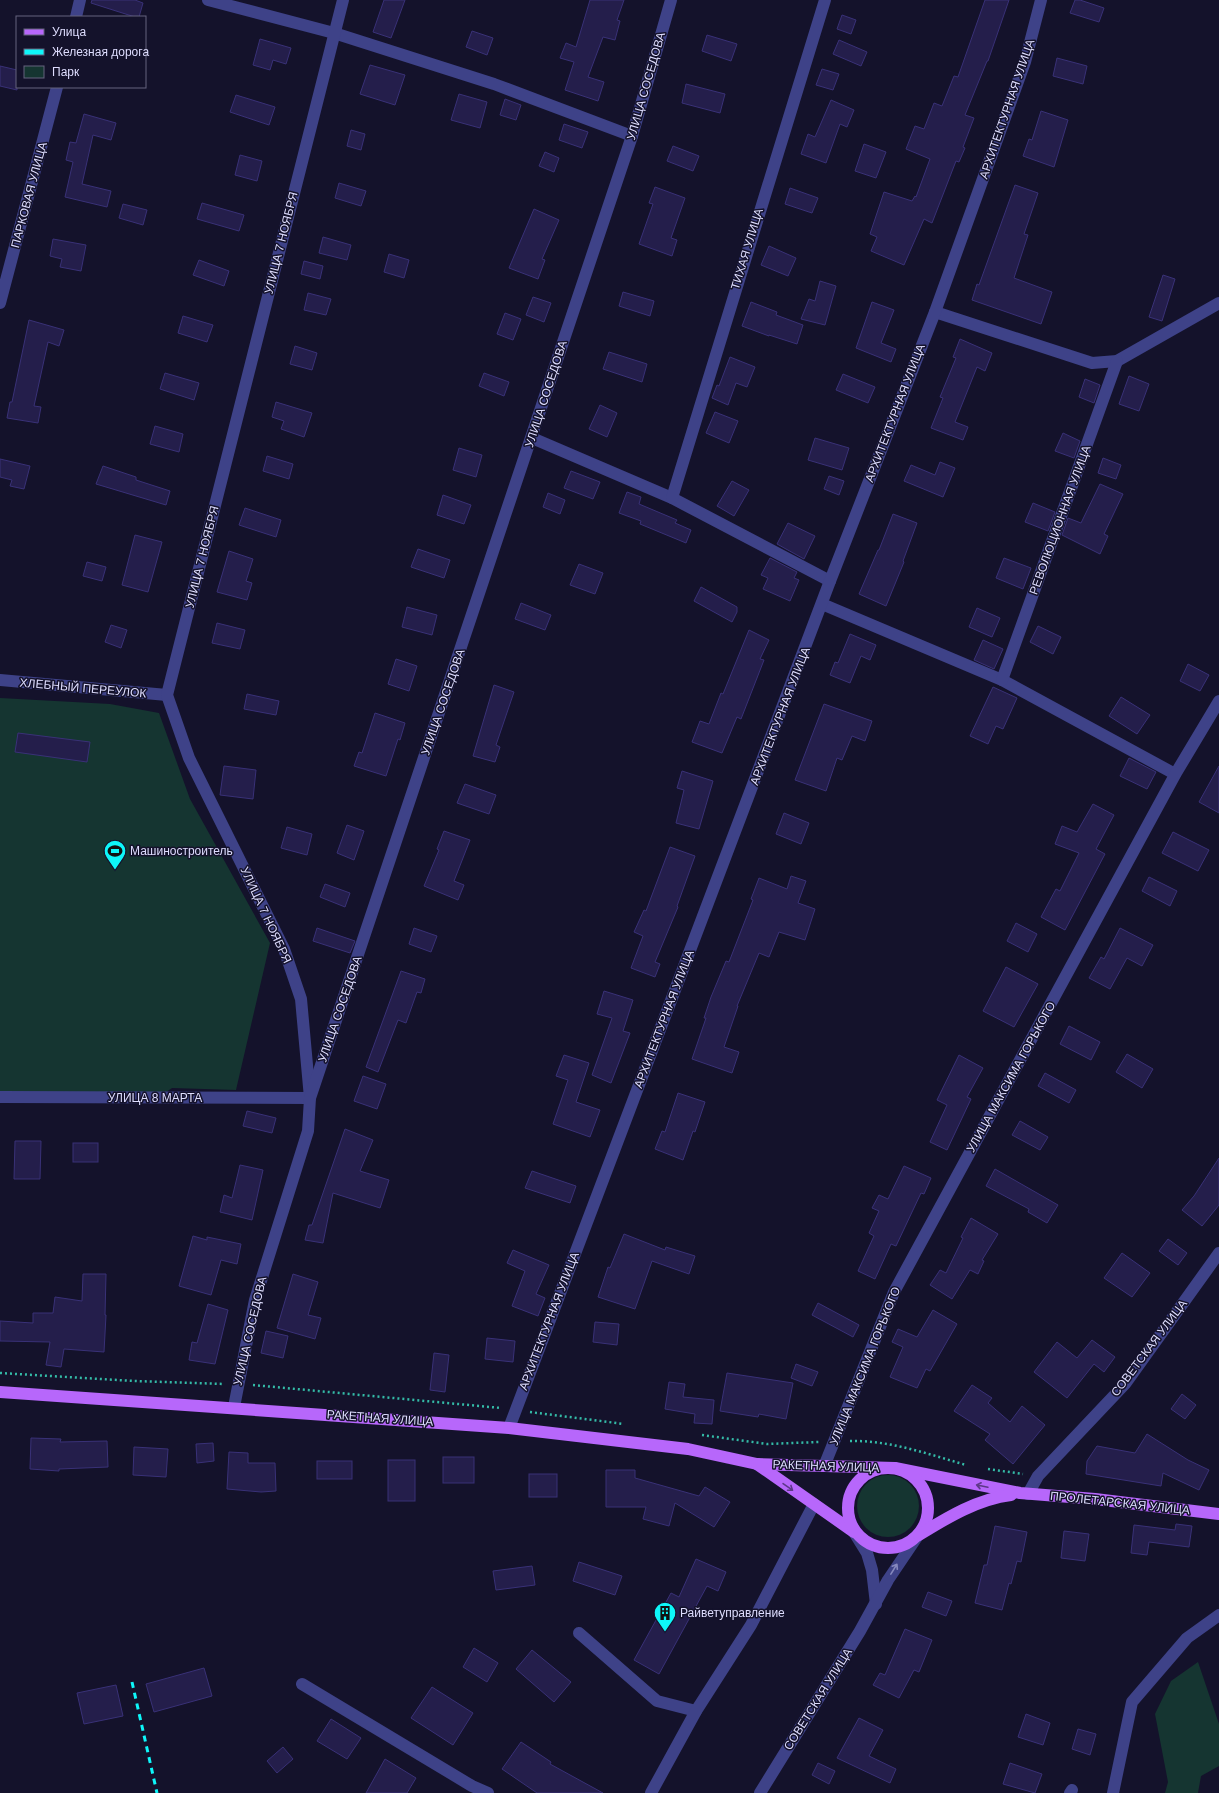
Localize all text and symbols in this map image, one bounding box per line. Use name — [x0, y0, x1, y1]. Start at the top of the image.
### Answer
legend — [16, 16, 146, 88]
text: Улица — [52, 25, 86, 39]
street label: УЛИЦА СОСЕДОВА — [624, 31, 668, 141]
street label: АРХИТЕКТУРНАЯ УЛИЦА — [977, 37, 1037, 181]
text: Железная дорога — [52, 45, 149, 59]
text: Парк — [52, 65, 80, 79]
street label: ПАРКОВАЯ УЛИЦА — [8, 141, 50, 249]
street label: УЛИЦА 7 НОЯБРЯ — [262, 191, 300, 295]
street label: ТИХАЯ УЛИЦА — [728, 207, 766, 291]
street label: УЛИЦА СОСЕДОВА — [522, 339, 570, 449]
street label: АРХИТЕКТУРНАЯ УЛИЦА — [862, 342, 928, 484]
street label: РЕВОЛЮЦИОННАЯ УЛИЦА — [1026, 444, 1094, 596]
street label: УЛИЦА 7 НОЯБРЯ — [183, 505, 221, 609]
street label: АРХИТЕКТУРНАЯ УЛИЦА — [747, 645, 813, 787]
street label: УЛИЦА СОСЕДОВА — [418, 647, 468, 757]
street label: ХЛЕБНЫЙ ПЕРЕУЛОК — [19, 674, 147, 701]
sports icon: Машиностроитель — [102, 838, 128, 871]
place label: Машиностроитель — [130, 844, 233, 858]
street label: УЛИЦА 7 НОЯБРЯ — [238, 865, 294, 965]
street label: АРХИТЕКТУРНАЯ УЛИЦА — [631, 948, 697, 1090]
street label: УЛИЦА СОСЕДОВА — [315, 954, 365, 1064]
street label: УЛИЦА МАКСИМА ГОРЬКОГО — [964, 999, 1058, 1155]
street label: УЛИЦА 8 МАРТА — [108, 1091, 202, 1105]
street label: АРХИТЕКТУРНАЯ УЛИЦА — [516, 1250, 582, 1392]
street label: УЛИЦА СОСЕДОВА — [231, 1275, 269, 1387]
street label: УЛИЦА МАКСИМА ГОРЬКОГО — [827, 1285, 903, 1447]
street label: СОВЕТСКАЯ УЛИЦА — [1108, 1297, 1190, 1399]
street label: РАКЕТНАЯ УЛИЦА — [326, 1407, 434, 1429]
street label: РАКЕТНАЯ УЛИЦА — [772, 1457, 880, 1475]
one-way arrow — [976, 1481, 989, 1489]
one-way arrow — [783, 1483, 794, 1491]
street label: ПРОЛЕТАРСКАЯ УЛИЦА — [1049, 1489, 1191, 1517]
one-way arrow — [891, 1563, 899, 1575]
building icon: Райветуправление — [652, 1600, 678, 1633]
place label: Райветуправление — [680, 1606, 785, 1620]
street label: СОВЕТСКАЯ УЛИЦА — [781, 1646, 855, 1752]

